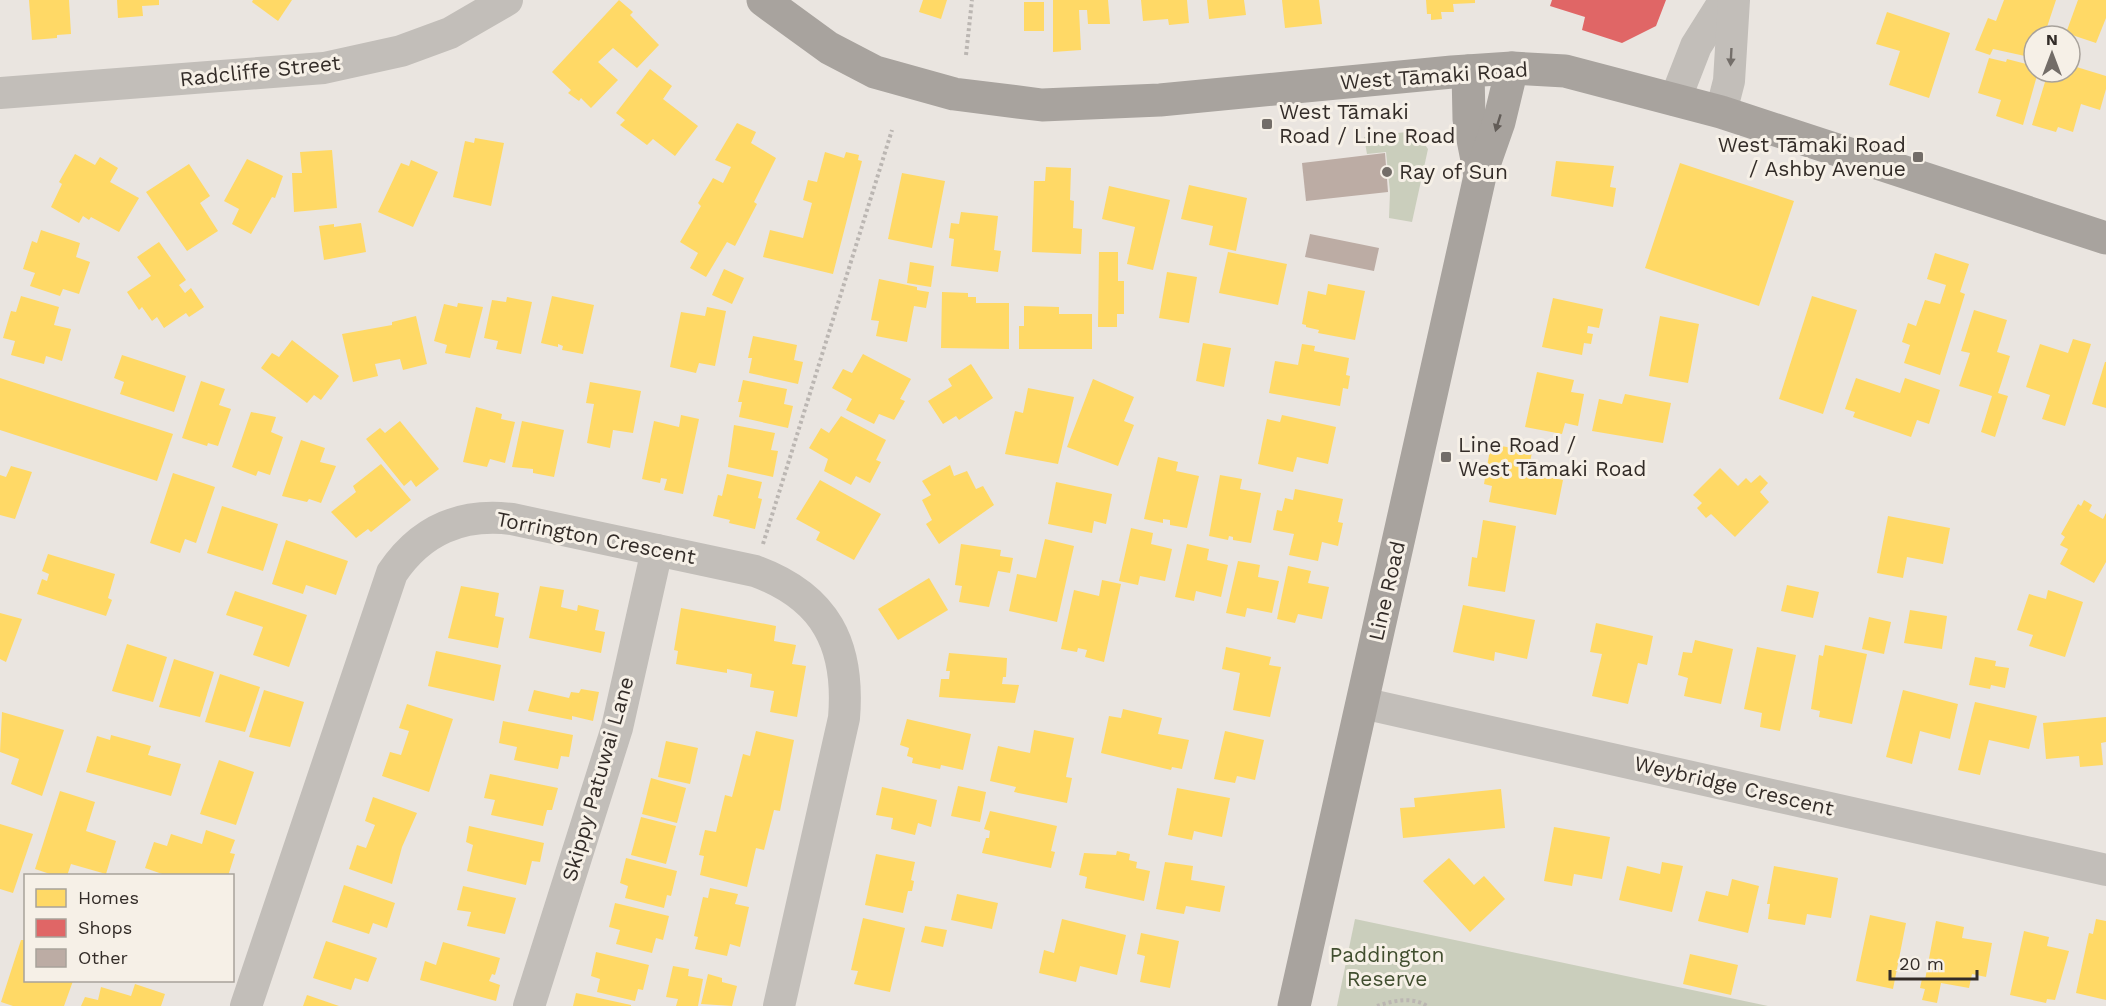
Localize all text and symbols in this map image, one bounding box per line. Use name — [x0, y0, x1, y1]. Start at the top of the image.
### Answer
north arrow — [2022, 24, 2082, 84]
text: N — [2046, 30, 2058, 49]
one-way arrow — [1727, 47, 1736, 66]
street label: Radcliffe Street — [178, 50, 342, 91]
street label: West Tāmaki Road — [1339, 56, 1529, 95]
place label: West Tāmaki Road / Line Road — [1279, 99, 1455, 148]
one-way arrow — [1493, 114, 1502, 132]
marker: West Tāmaki Road / Line Road — [1260, 117, 1274, 131]
place label: West Tāmaki Road / Ashby Avenue — [1718, 132, 1906, 181]
marker: West Tāmaki Road / Ashby Avenue — [1911, 150, 1925, 164]
place label: Ray of Sun — [1399, 159, 1508, 184]
marker: Ray of Sun — [1380, 165, 1394, 179]
place label: Line Road / West Tāmaki Road — [1458, 432, 1646, 481]
marker: Line Road / West Tāmaki Road — [1439, 450, 1453, 464]
street label: Torrington Crescent — [494, 506, 698, 569]
street label: Line Road — [1363, 539, 1410, 643]
street label: Skippy Patuwai Lane — [556, 674, 639, 884]
street label: Weybridge Crescent — [1632, 750, 1837, 821]
legend — [24, 874, 234, 982]
text: Homes — [78, 887, 139, 908]
text: Shops — [78, 917, 132, 938]
park label: Paddington Reserve — [1329, 942, 1445, 991]
scale bar — [1890, 943, 1977, 981]
text: Other — [78, 947, 128, 968]
text: 20 m — [1899, 953, 1944, 974]

